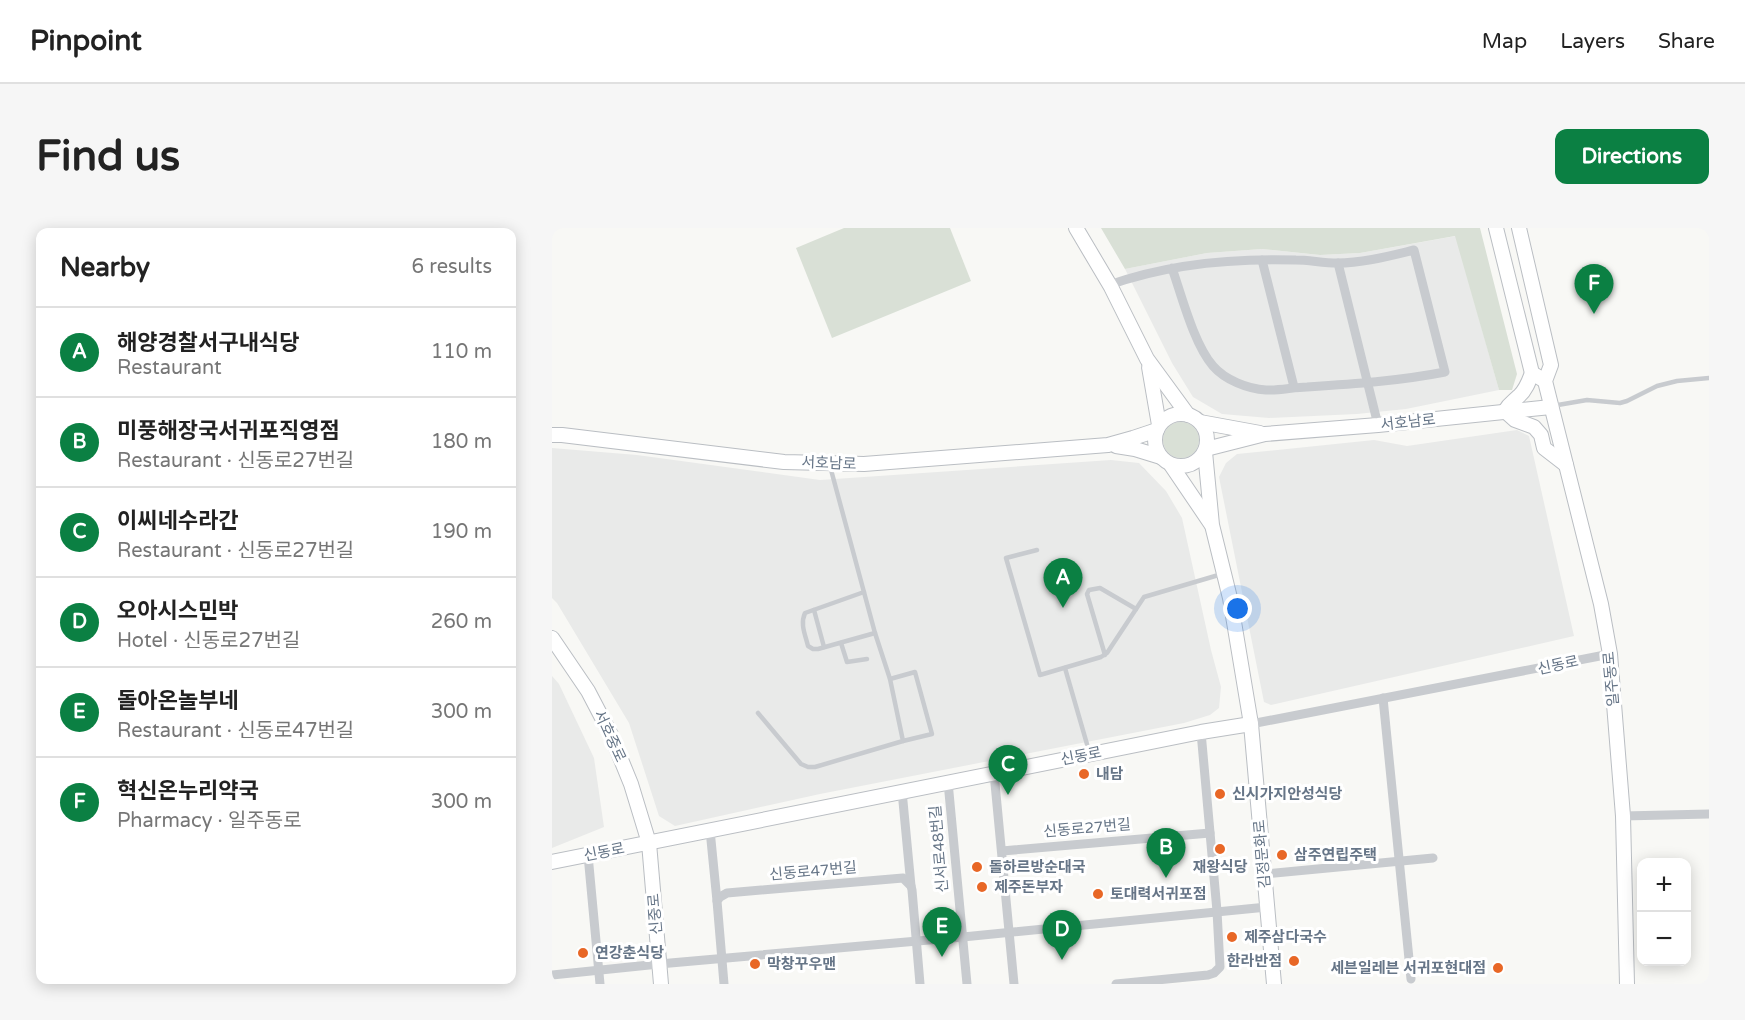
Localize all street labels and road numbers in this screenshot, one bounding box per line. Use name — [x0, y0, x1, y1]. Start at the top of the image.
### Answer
street label: 서호남로 — [1380, 410, 1436, 434]
street label: 서호남로 — [801, 453, 857, 473]
street label: 일주동로 — [1600, 651, 1622, 707]
street label: 신동로 — [1536, 652, 1580, 678]
street label: 서호중로 — [590, 707, 630, 765]
street label: 신동로 — [1059, 743, 1103, 769]
street label: 신서로48번길 — [926, 804, 952, 894]
street label: 신동로27번길 — [1042, 815, 1132, 841]
street label: 김정문화로 — [1250, 819, 1274, 889]
street label: 신동로 — [582, 839, 626, 865]
street label: 신동로47번길 — [768, 858, 858, 884]
street label: 신중로 — [644, 893, 666, 935]

